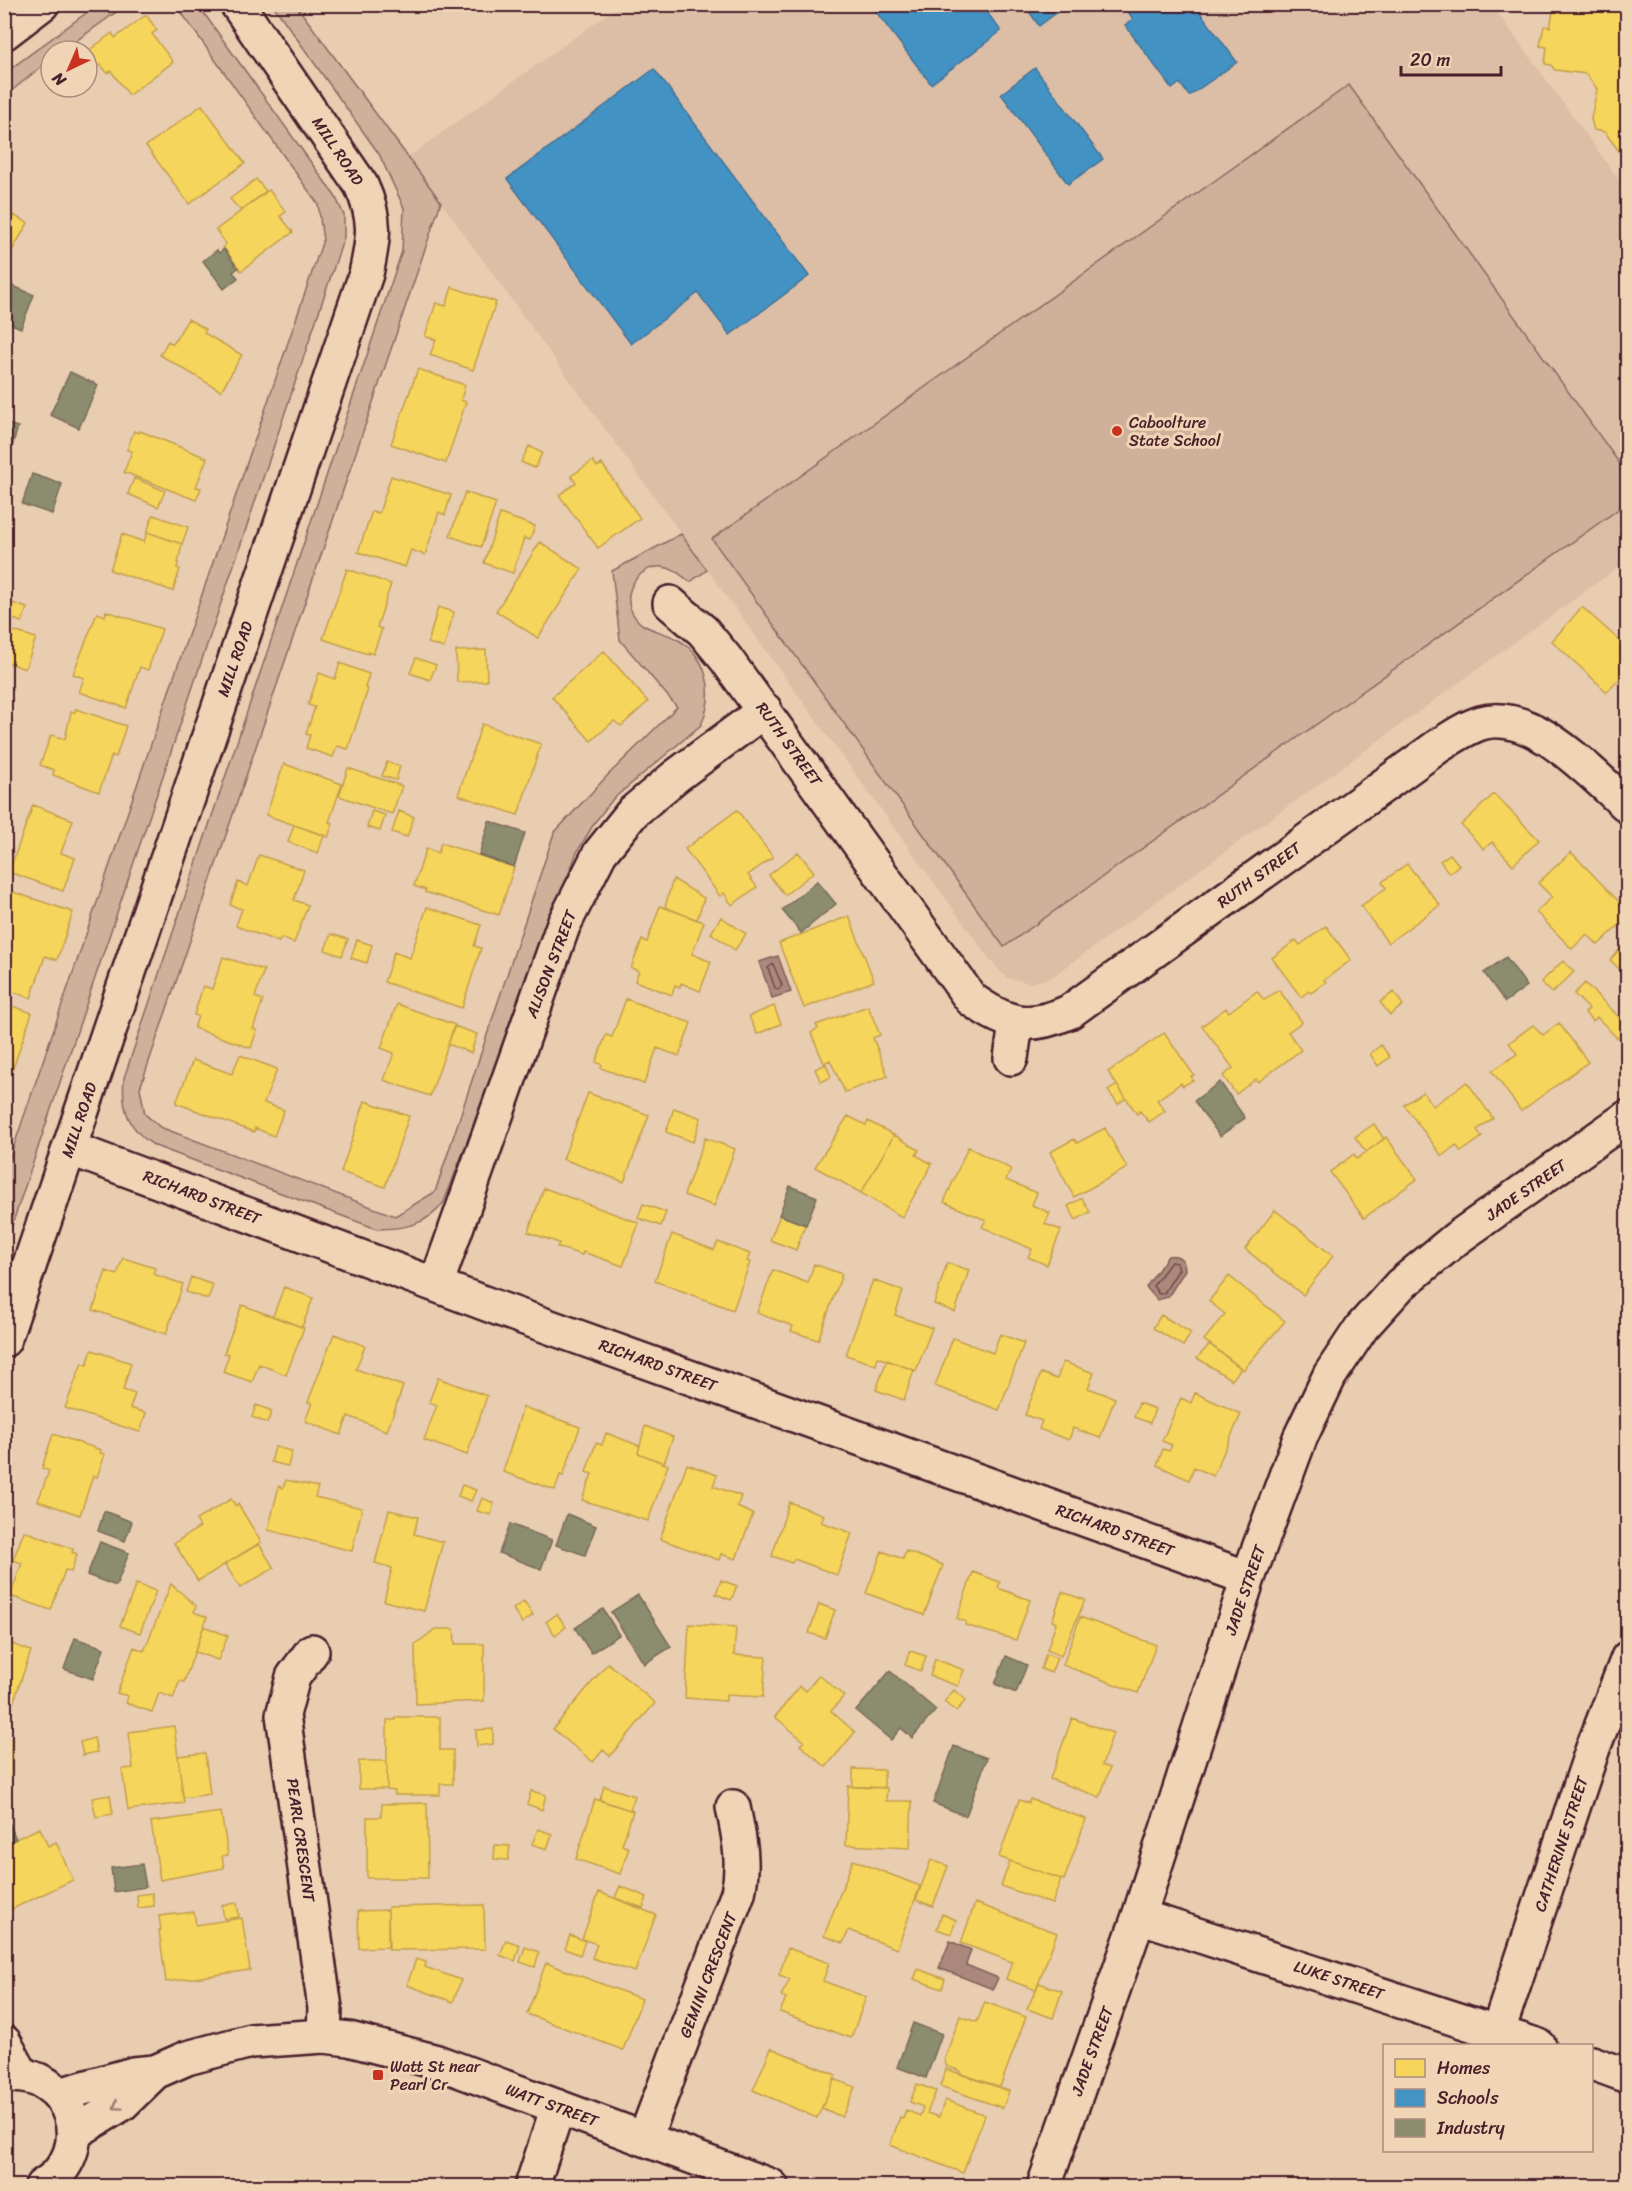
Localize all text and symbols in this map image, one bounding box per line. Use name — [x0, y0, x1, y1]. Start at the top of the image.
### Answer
north arrow — [39, 39, 99, 99]
scale bar — [1401, 39, 1502, 77]
text: 20 m — [1410, 44, 1450, 76]
text: N — [44, 65, 74, 94]
street label: MILL ROAD — [304, 110, 372, 192]
place label: Caboolture State School — [1129, 408, 1221, 455]
marker: Caboolture State School — [1110, 424, 1124, 438]
street label: MILL ROAD — [209, 617, 262, 701]
street label: RUTH STREET — [748, 695, 830, 793]
street label: RUTH STREET — [1210, 834, 1308, 916]
street label: ALISON STREET — [517, 905, 585, 1023]
street label: MILL ROAD — [53, 1078, 106, 1162]
street label: JADE STREET — [1479, 1151, 1573, 1229]
street label: RICHARD STREET — [139, 1161, 266, 1233]
street label: RICHARD STREET — [595, 1330, 722, 1400]
street label: RICHARD STREET — [1052, 1495, 1179, 1565]
street label: JADE STREET — [1216, 1540, 1274, 1640]
street label: CATHERINE STREET — [1525, 1771, 1597, 1916]
street label: PEARL CRESCENT — [278, 1776, 324, 1905]
street label: GEMINI CRESCENT — [671, 1907, 746, 2042]
street label: LUKE STREET — [1290, 1952, 1389, 2009]
street label: JADE STREET — [1062, 2001, 1122, 2101]
legend — [1383, 2044, 1593, 2152]
place label: Watt St near Pearl Cr — [390, 2052, 482, 2099]
text: Homes — [1437, 2052, 1491, 2084]
marker: Watt St near Pearl Cr — [371, 2068, 385, 2082]
street label: WATT STREET — [502, 2075, 604, 2136]
text: Schools — [1437, 2082, 1499, 2114]
one-way arrow — [113, 2099, 124, 2110]
text: Industry — [1436, 2112, 1506, 2144]

